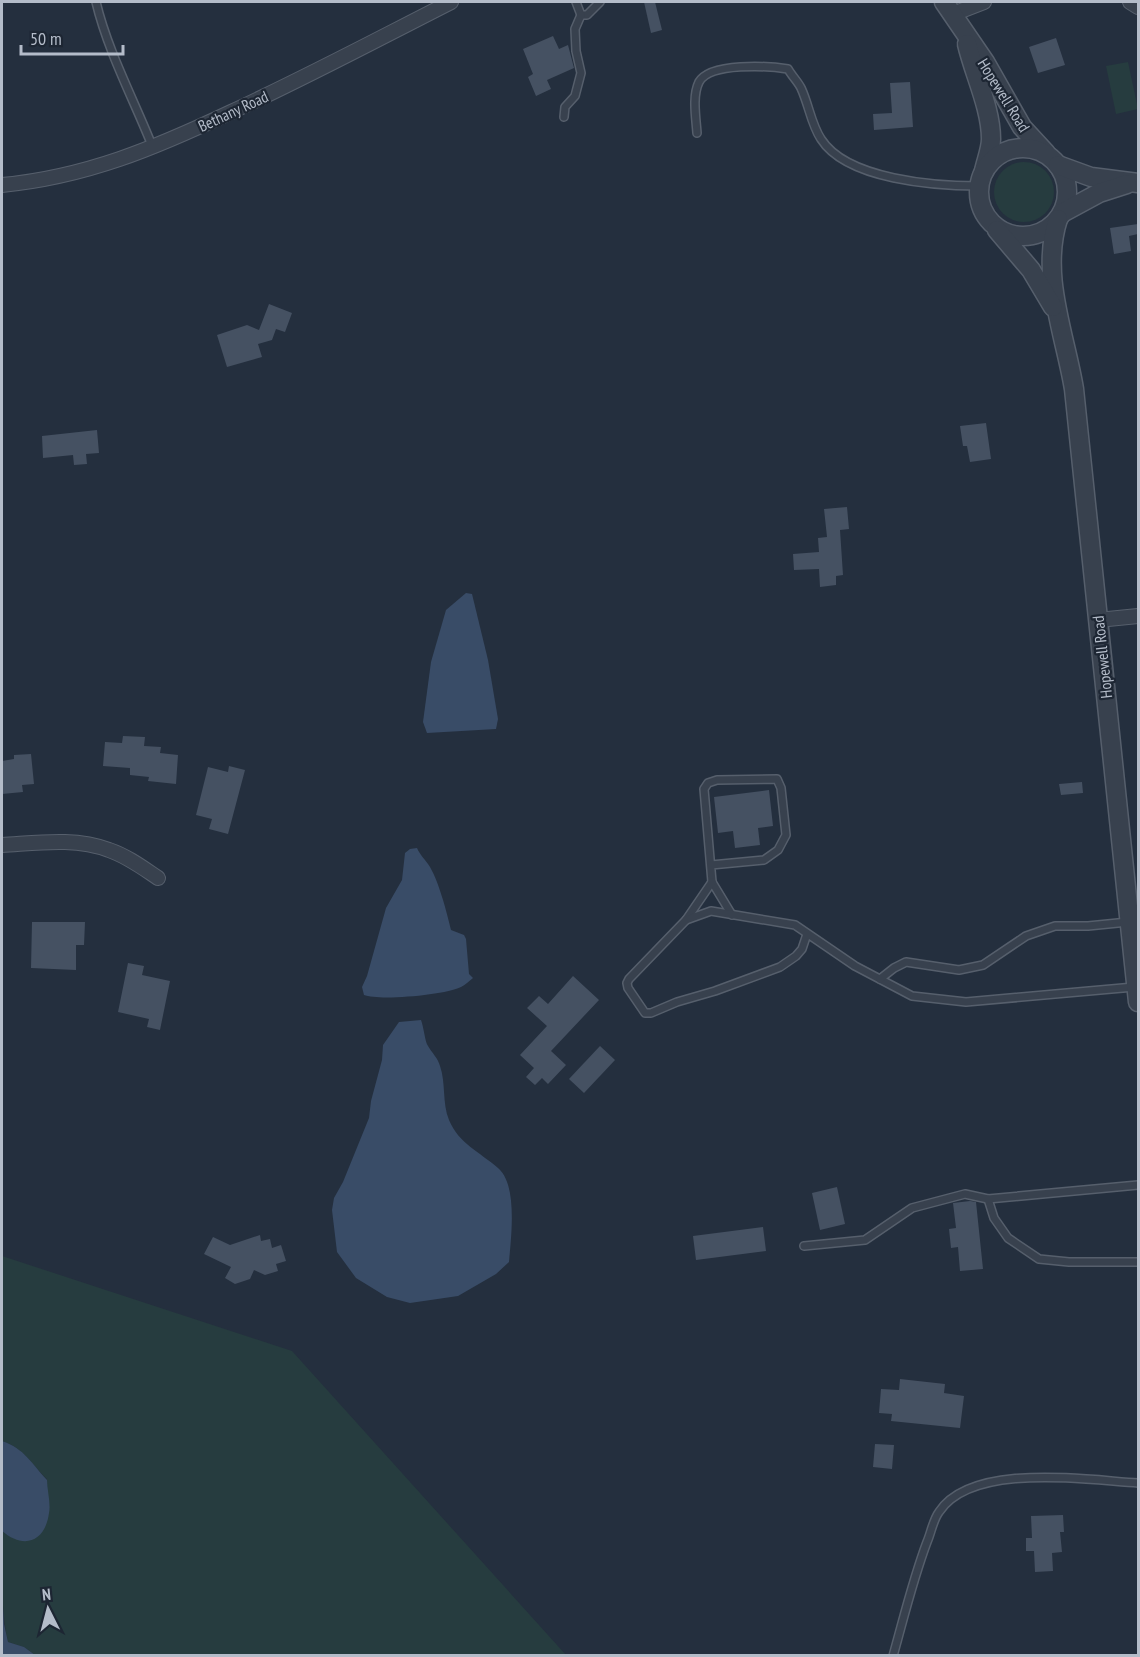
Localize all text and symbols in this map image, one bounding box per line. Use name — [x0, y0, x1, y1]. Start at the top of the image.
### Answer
scale bar — [21, 18, 123, 56]
text: 50 m — [30, 27, 62, 50]
street label: Hopewell Road — [974, 55, 1035, 136]
street label: Bethany Road — [195, 86, 271, 136]
street label: Hopewell Road — [1088, 615, 1116, 699]
north arrow — [18, 1579, 78, 1639]
text: N — [41, 1584, 52, 1604]

